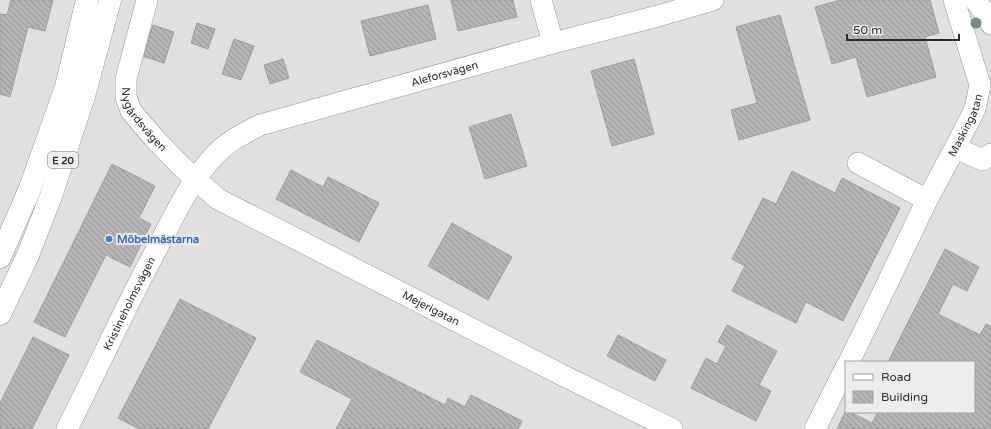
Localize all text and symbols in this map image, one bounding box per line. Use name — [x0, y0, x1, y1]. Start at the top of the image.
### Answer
scale bar — [847, 16, 959, 42]
text: 50 m — [853, 23, 882, 37]
street label: Aleforsvägen — [410, 58, 480, 89]
street label: Nygårdsvägen — [119, 87, 169, 154]
street label: Maskingatan — [946, 93, 985, 159]
road number: E 20 — [48, 152, 78, 168]
place label: Möbelmästarna — [117, 233, 199, 246]
marker: Möbelmästarna — [104, 234, 114, 244]
street label: Kristineholmsvägen — [101, 255, 158, 353]
street label: Mejerigatan — [400, 288, 462, 329]
legend — [845, 361, 975, 413]
text: Road — [881, 370, 911, 384]
text: Building — [881, 390, 928, 404]

